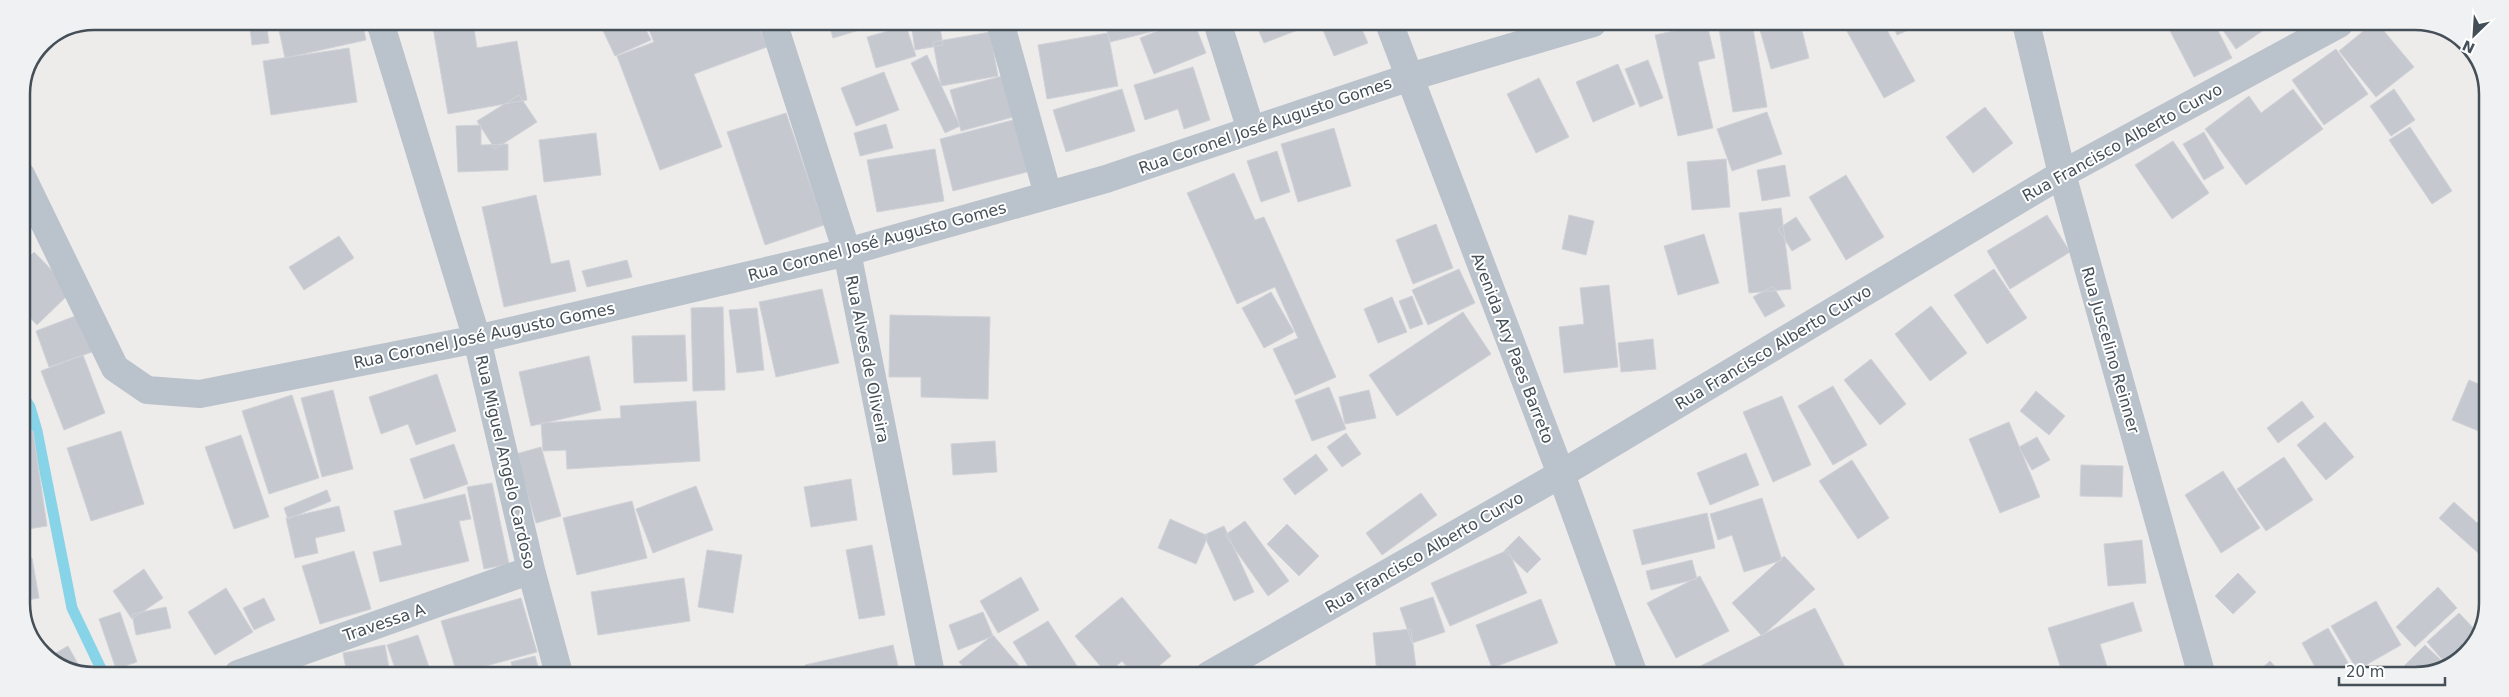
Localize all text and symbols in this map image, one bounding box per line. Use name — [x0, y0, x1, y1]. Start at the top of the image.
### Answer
north arrow — [2449, 10, 2499, 60]
text: N — [2460, 37, 2477, 57]
street label: Rua Coronel José Augusto Gomes — [1136, 73, 1394, 178]
street label: Rua Francisco Alberto Curvo — [2019, 79, 2225, 205]
street label: Rua Coronel José Augusto Gomes — [746, 198, 1008, 285]
street label: Avenida Ary Paes Barreto — [1467, 250, 1558, 446]
street label: Rua Juscelino Reinner — [2078, 265, 2144, 436]
street label: Rua Alves de Oliveira — [842, 274, 893, 444]
street label: Rua Francisco Alberto Curvo — [1672, 281, 1875, 414]
street label: Rua Coronel José Augusto Gomes — [352, 298, 616, 372]
street label: Rua Miguel Angelo Cardoso — [472, 353, 539, 571]
street label: Rua Francisco Alberto Curvo — [1322, 488, 1527, 617]
street label: Travessa A — [340, 600, 428, 646]
scale bar — [2339, 654, 2445, 686]
text: 20 m — [2346, 663, 2384, 681]

